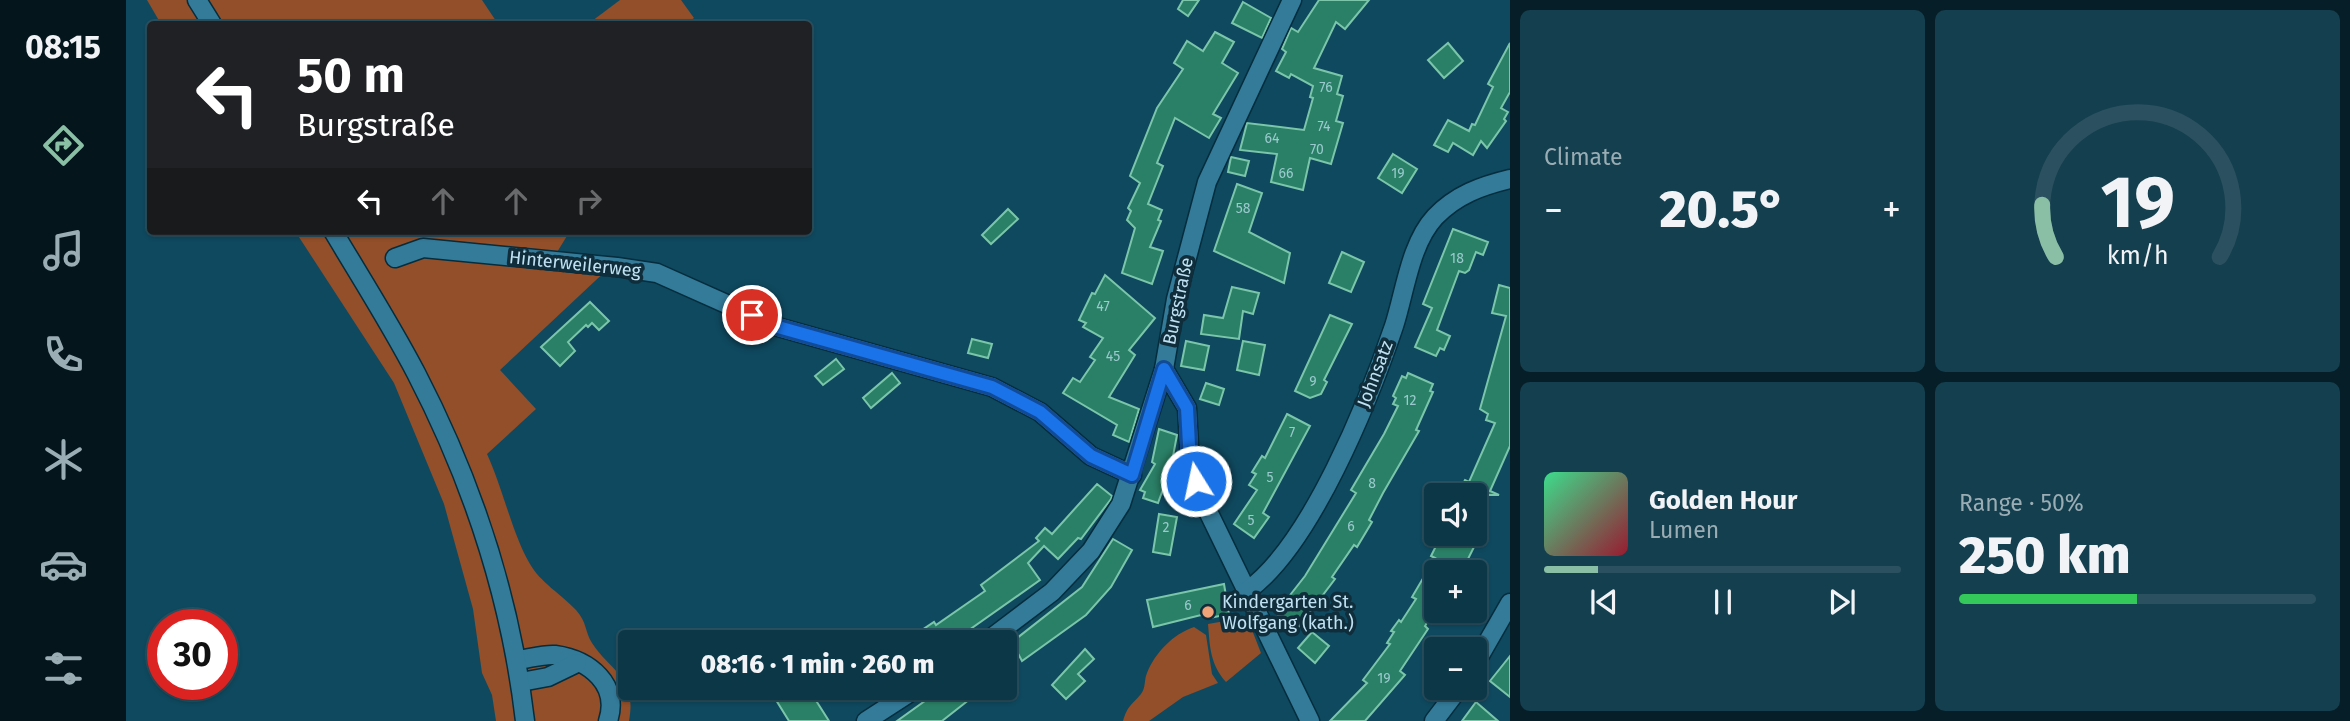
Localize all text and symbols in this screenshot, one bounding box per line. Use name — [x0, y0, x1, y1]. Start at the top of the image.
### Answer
text: 08:15 — [25, 28, 101, 66]
text: 50 m — [297, 46, 405, 105]
icon: left — [182, 49, 273, 140]
house number: 76 — [1319, 79, 1333, 96]
text: Burgstraße — [297, 106, 455, 144]
house number: 74 — [1317, 118, 1331, 135]
icon: directions — [39, 121, 88, 170]
house number: 64 — [1265, 130, 1280, 147]
house number: 70 — [1310, 141, 1324, 158]
text: Climate — [1544, 143, 1623, 171]
text: 19 — [2100, 159, 2175, 246]
house number: 66 — [1279, 165, 1293, 182]
house number: 19 — [1391, 165, 1405, 182]
text: 20.5° — [1660, 178, 1786, 241]
icon: left — [351, 182, 389, 220]
icon: ahead — [424, 182, 462, 220]
icon: ahead — [497, 182, 535, 220]
icon: right — [570, 182, 608, 220]
text: − — [1544, 187, 1563, 233]
text: + — [1882, 187, 1901, 233]
house number: 58 — [1236, 200, 1251, 217]
icon: music — [39, 226, 88, 275]
text: km/h — [2107, 241, 2168, 271]
street label: Hinterweilerweg — [508, 246, 643, 282]
house number: 18 — [1450, 250, 1464, 267]
street label: Burgstraße — [1158, 255, 1198, 347]
pin — [722, 285, 782, 345]
icon: arrive — [733, 296, 771, 334]
house number: 47 — [1096, 298, 1110, 315]
icon: phone — [39, 330, 88, 379]
street label: Johnsatz — [1352, 338, 1398, 410]
house number: 45 — [1106, 348, 1120, 365]
house number: 9 — [1309, 373, 1317, 390]
house number: 12 — [1404, 392, 1417, 409]
house number: 7 — [1289, 424, 1295, 441]
icon: climate — [39, 435, 88, 484]
position arrow — [1159, 444, 1233, 518]
house number: 5 — [1266, 469, 1274, 486]
house number: 8 — [1368, 475, 1376, 492]
map controls — [1424, 483, 1487, 700]
button: sound — [1424, 483, 1487, 546]
text: Golden Hour — [1649, 485, 1797, 516]
text: Range · 50% — [1959, 489, 2084, 517]
house number: 5 — [1247, 512, 1255, 529]
text: Lumen — [1649, 516, 1719, 544]
house number: 6 — [1347, 518, 1355, 535]
house number: 2 — [1163, 519, 1170, 536]
text: 250 km — [1959, 524, 2130, 587]
icon: car — [39, 540, 88, 589]
button: + — [1424, 560, 1487, 623]
icon: previous — [1585, 583, 1623, 621]
icon: pause — [1704, 583, 1742, 621]
icon: next — [1823, 583, 1861, 621]
place label: Kindergarten St. Wolfgang (kath.) — [1222, 591, 1354, 634]
house number: 6 — [1184, 597, 1192, 614]
marker: Kindergarten St. Wolfgang (kath.) — [1200, 604, 1216, 620]
speed limit sign: 30 — [147, 609, 238, 700]
button: − — [1424, 637, 1487, 700]
icon: filters — [39, 644, 88, 693]
text: 08:16 · 1 min · 260 m — [701, 649, 934, 680]
house number: 19 — [1377, 670, 1391, 687]

